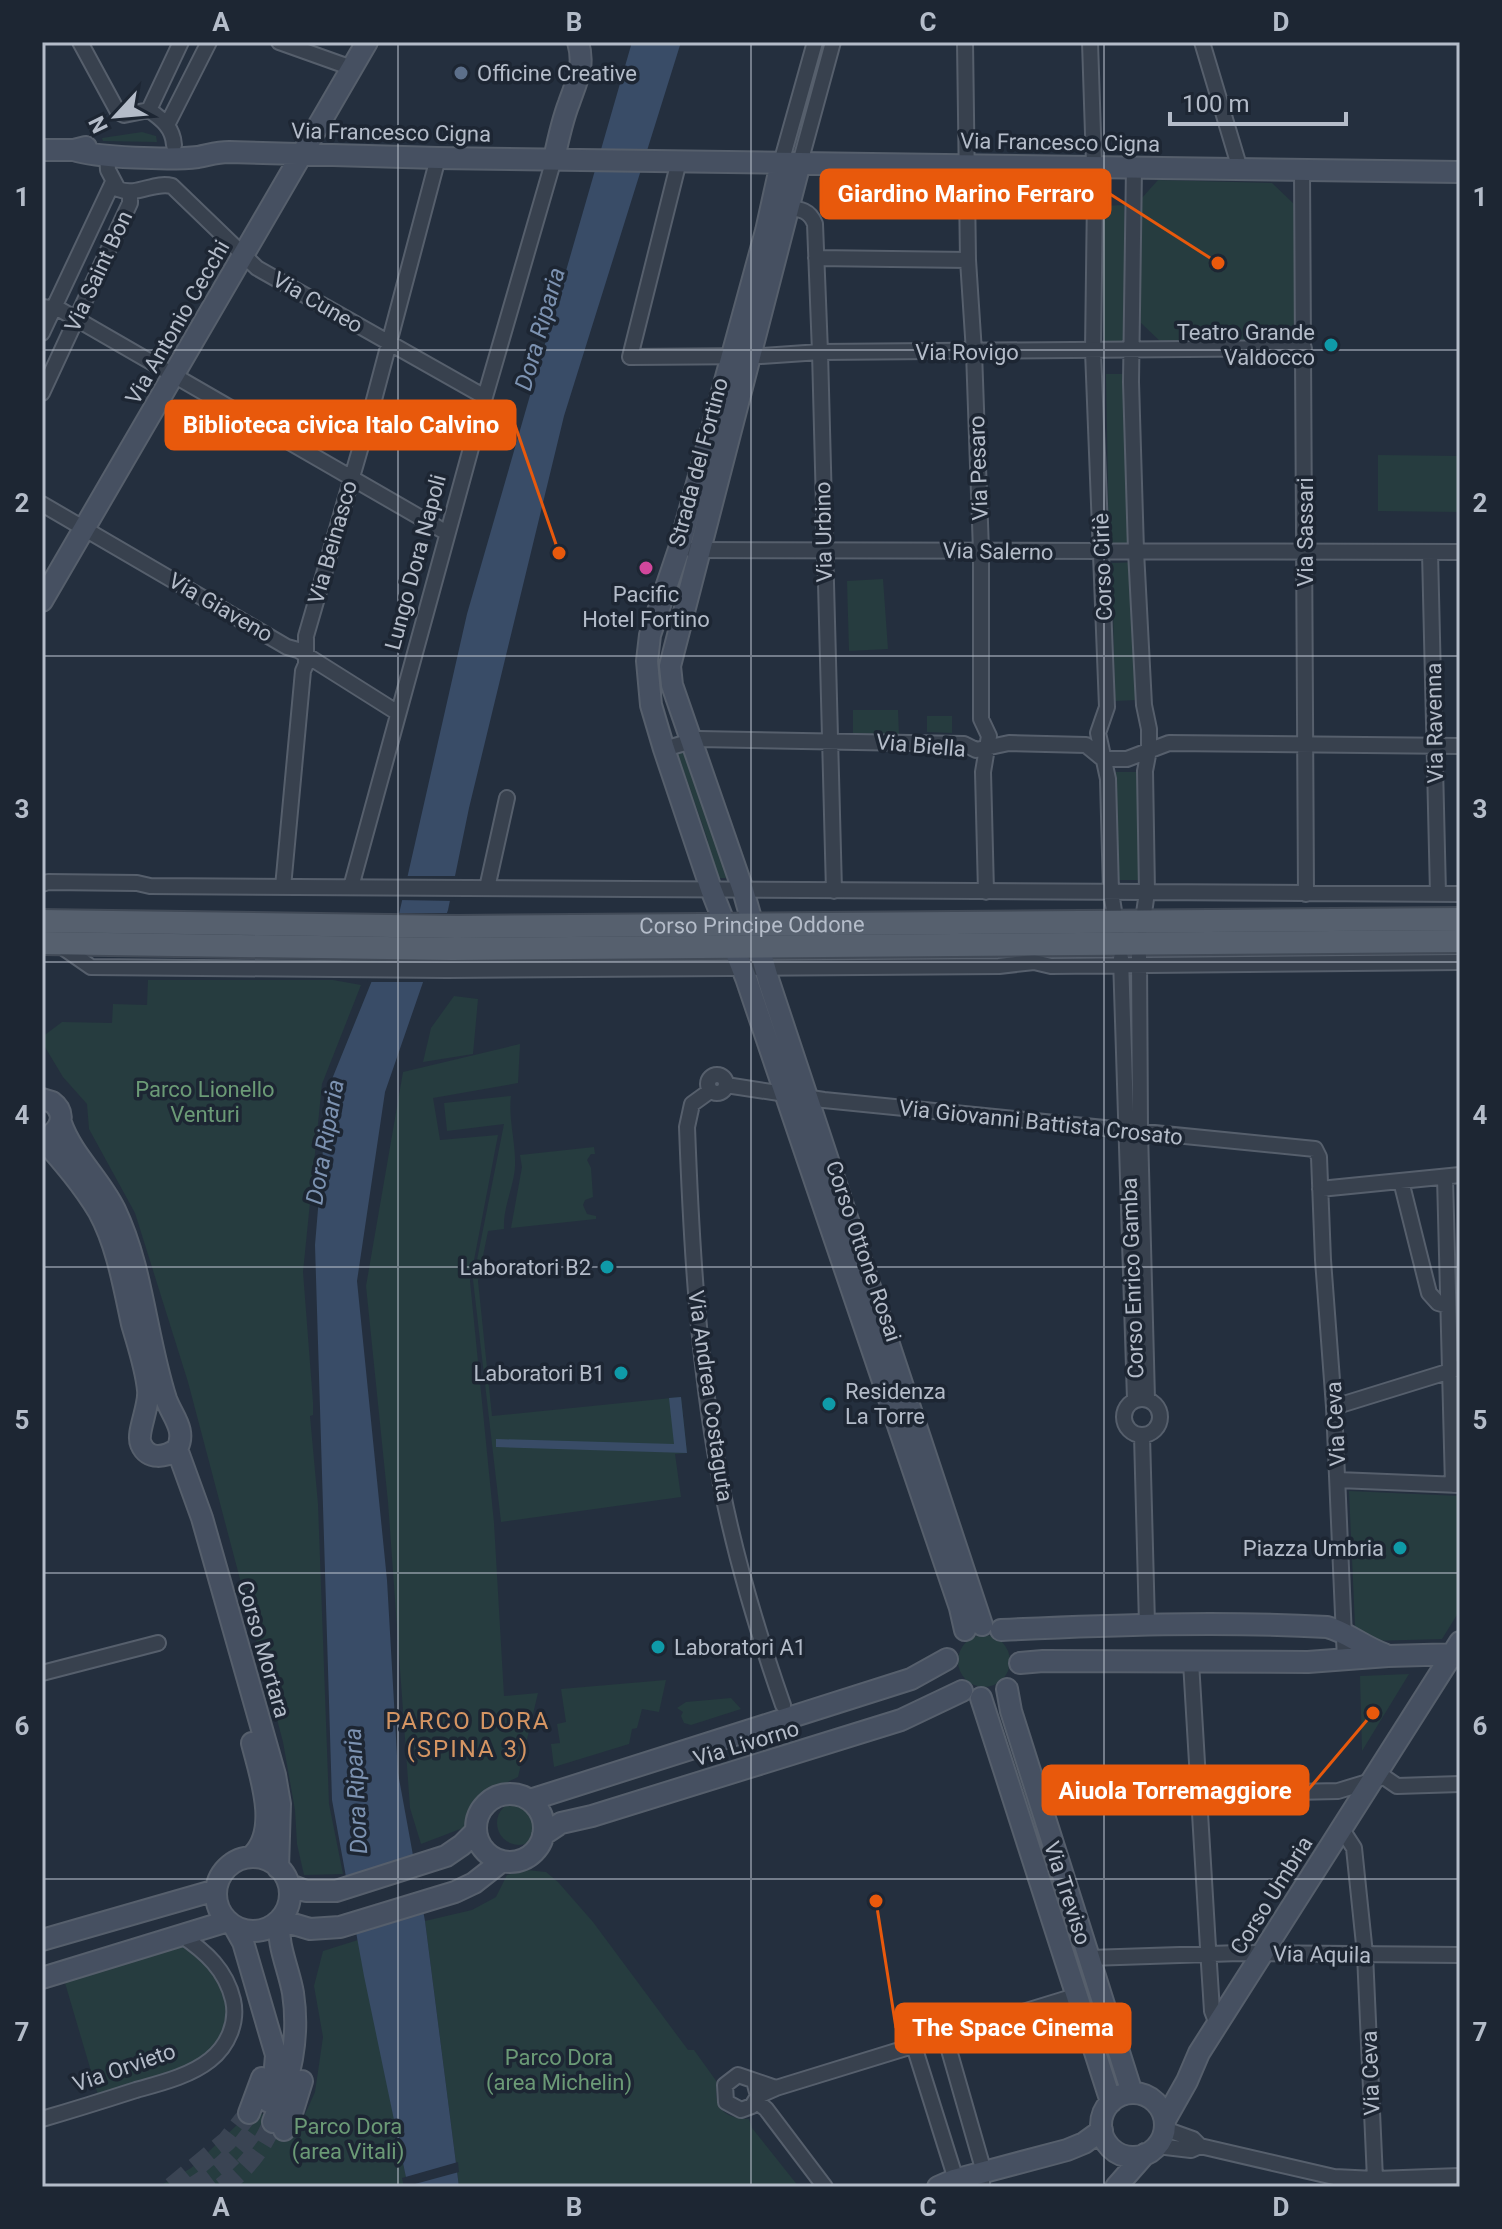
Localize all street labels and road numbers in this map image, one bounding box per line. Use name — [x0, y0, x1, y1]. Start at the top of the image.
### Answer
street label: Via Francesco Cigna — [291, 118, 491, 147]
street label: Via Francesco Cigna — [960, 128, 1160, 157]
street label: Via Saint Bon — [60, 207, 137, 336]
street label: Via Antonio Cecchi — [120, 236, 234, 409]
street label: Via Cuneo — [268, 267, 367, 338]
street label: Via Rovigo — [915, 340, 1019, 365]
street label: Strada del Fortino — [664, 375, 733, 549]
street label: Via Pesaro — [964, 415, 993, 521]
street label: Lungo Dora Napoli — [380, 472, 451, 653]
street label: Via Sassari — [1293, 477, 1318, 587]
street label: Via Beinasco — [303, 478, 362, 607]
street label: Via Urbino — [810, 481, 837, 583]
street label: Corso Ciriè — [1088, 513, 1117, 621]
street label: Via Salerno — [942, 538, 1054, 565]
street label: Via Giaveno — [164, 568, 277, 647]
street label: Via Ravenna — [1421, 662, 1448, 783]
street label: Via Biella — [875, 729, 967, 762]
street label: Corso Principe Oddone — [639, 912, 865, 939]
street label: Via Giovanni Battista Crosato — [898, 1095, 1184, 1150]
street label: Corso Ottone Rosai — [821, 1157, 906, 1345]
street label: Corso Enrico Gamba — [1116, 1177, 1149, 1379]
street label: Via Andrea Costaguta — [683, 1289, 738, 1503]
street label: Via Ceva — [1321, 1381, 1350, 1467]
street label: Corso Mortara — [232, 1578, 295, 1721]
street label: Via Livorno — [690, 1716, 802, 1771]
street label: Corso Umbria — [1225, 1832, 1318, 1959]
street label: Via Treviso — [1039, 1838, 1096, 1948]
street label: Via Aquila — [1273, 1941, 1371, 1968]
street label: Via Ceva — [1357, 2030, 1384, 2116]
street label: Via Orvieto — [70, 2038, 179, 2097]

